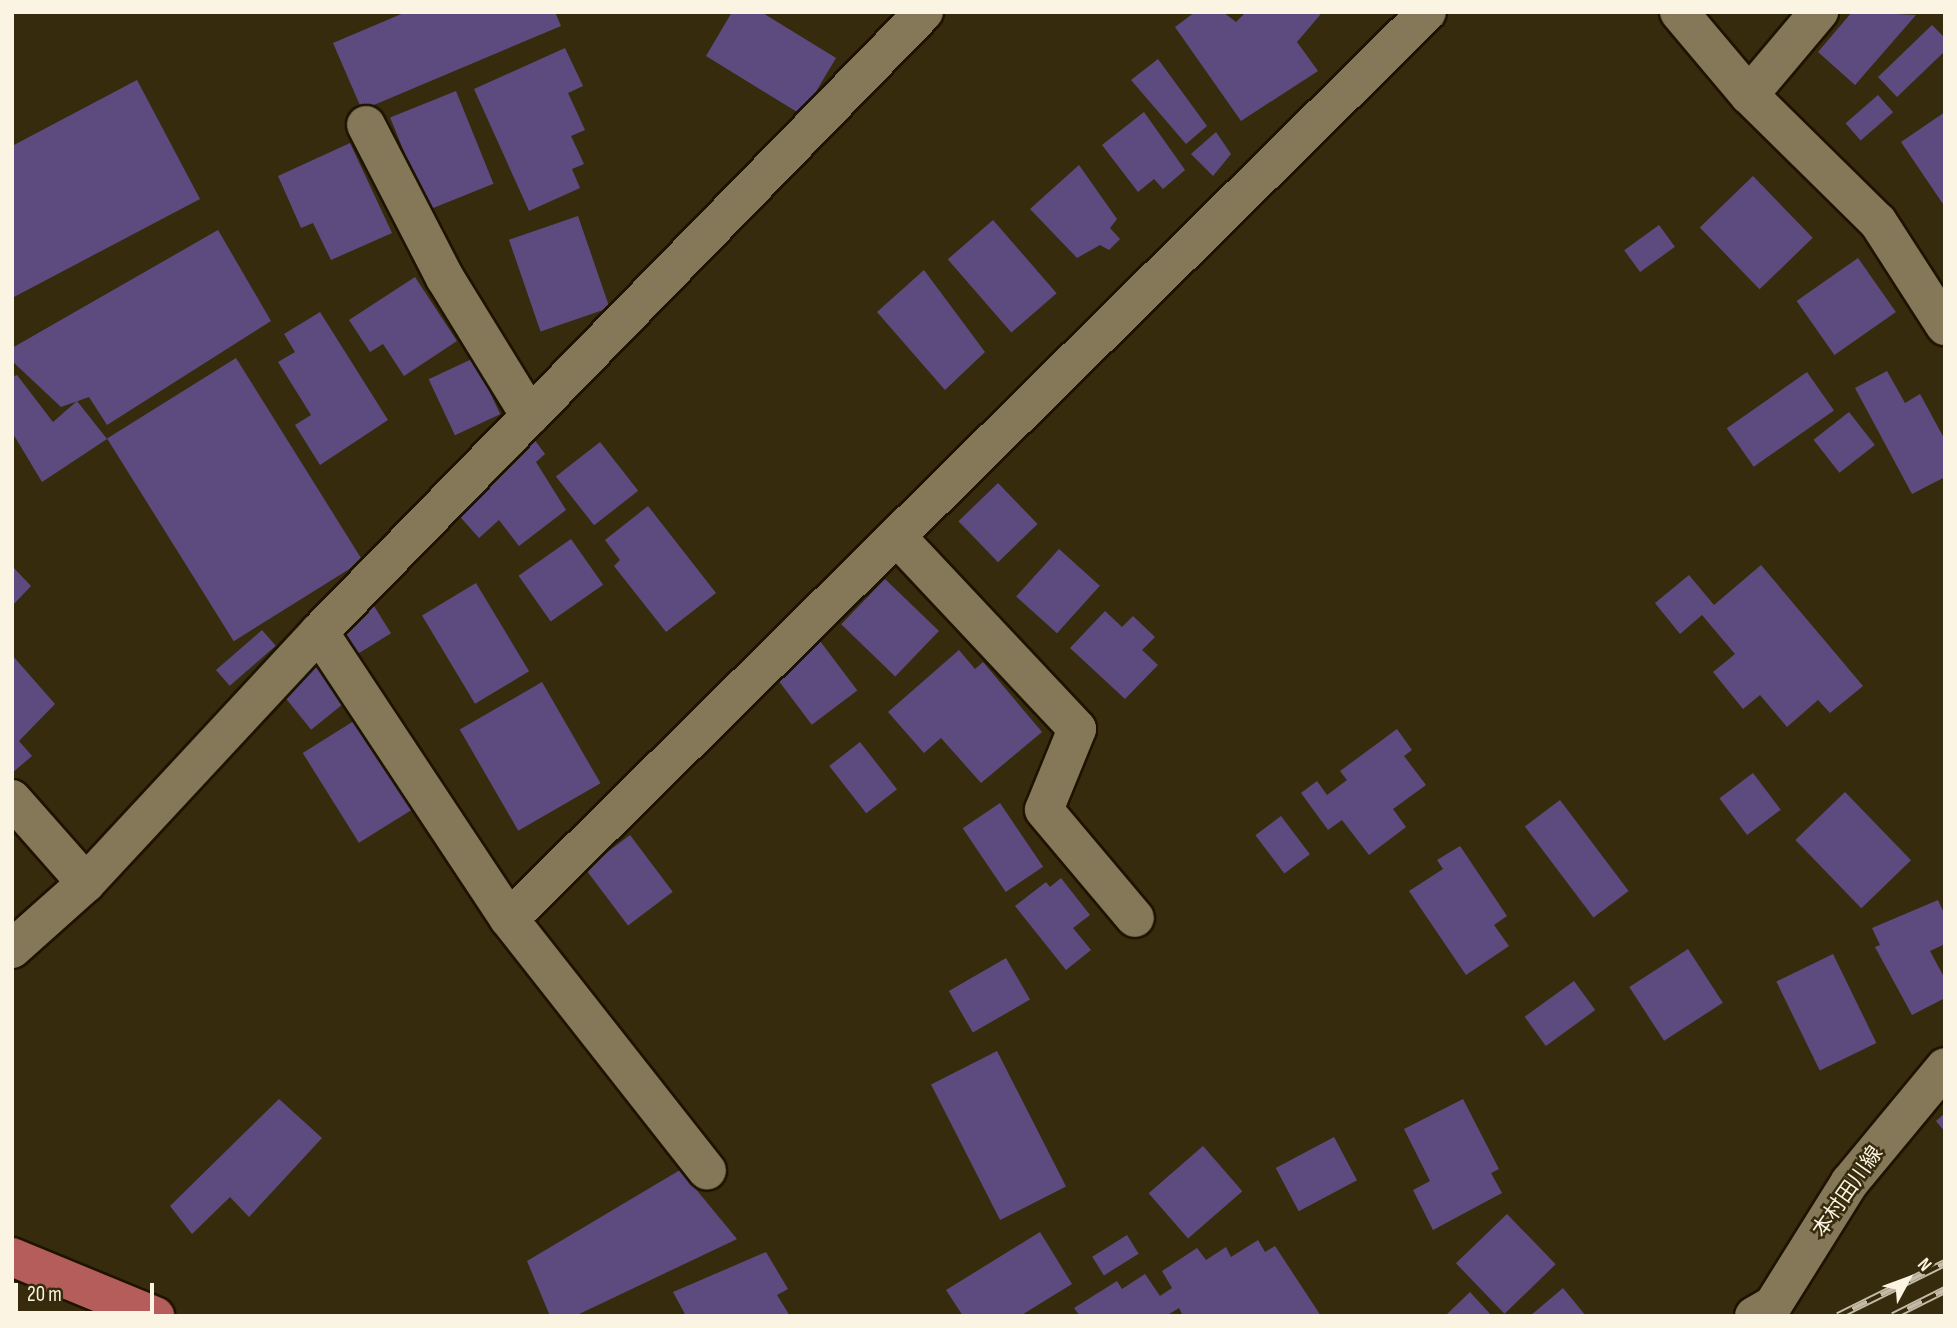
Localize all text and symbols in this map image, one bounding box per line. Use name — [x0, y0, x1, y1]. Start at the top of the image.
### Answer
street label: 本村田川線 — [1808, 1142, 1888, 1242]
north arrow — [1873, 1244, 1943, 1314]
text: N — [1912, 1254, 1936, 1276]
scale bar — [18, 1268, 158, 1312]
text: 20 m — [27, 1282, 62, 1307]

